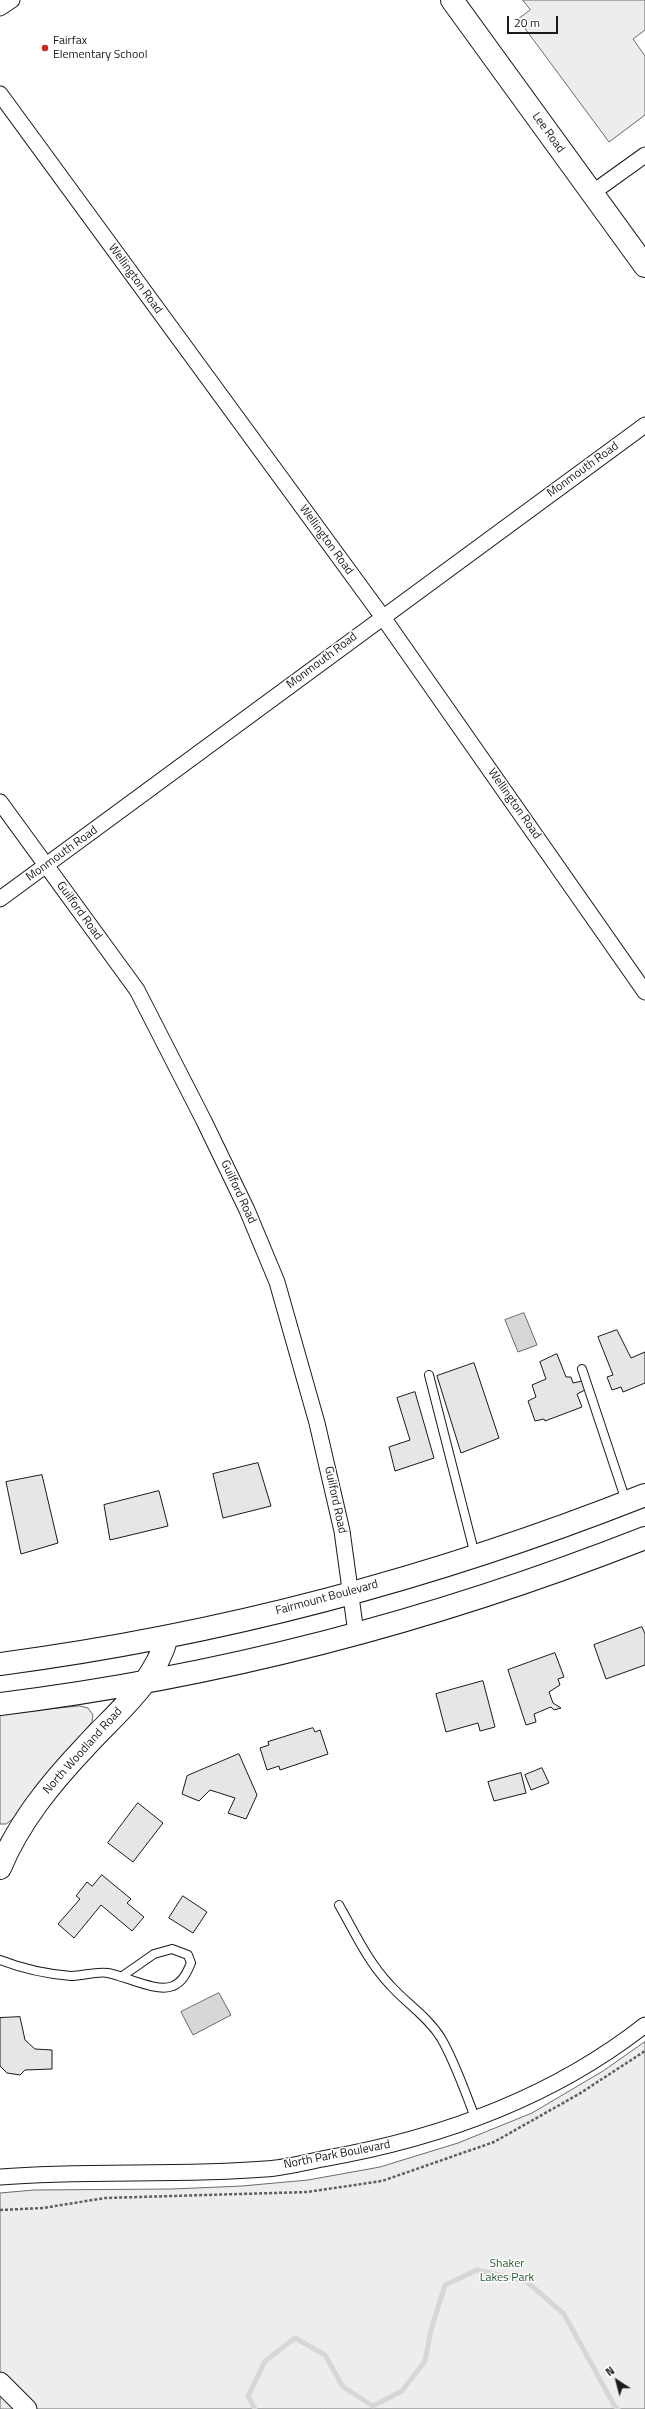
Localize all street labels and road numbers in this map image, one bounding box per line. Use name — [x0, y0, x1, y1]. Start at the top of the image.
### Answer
street label: Lee Road — [529, 110, 567, 156]
street label: Wellington Road — [105, 241, 165, 317]
street label: Monmouth Road — [544, 439, 622, 501]
street label: Wellington Road — [296, 502, 356, 578]
street label: Monmouth Road — [284, 630, 360, 692]
street label: Wellington Road — [484, 766, 544, 842]
street label: Monmouth Road — [23, 823, 101, 885]
street label: Guilford Road — [53, 879, 105, 943]
street label: Guilford Road — [217, 1158, 259, 1226]
street label: Guilford Road — [321, 1465, 349, 1535]
street label: Fairmount Boulevard — [274, 1577, 380, 1619]
street label: North Woodland Road — [40, 1705, 126, 1797]
street label: North Park Boulevard — [282, 2138, 392, 2172]

